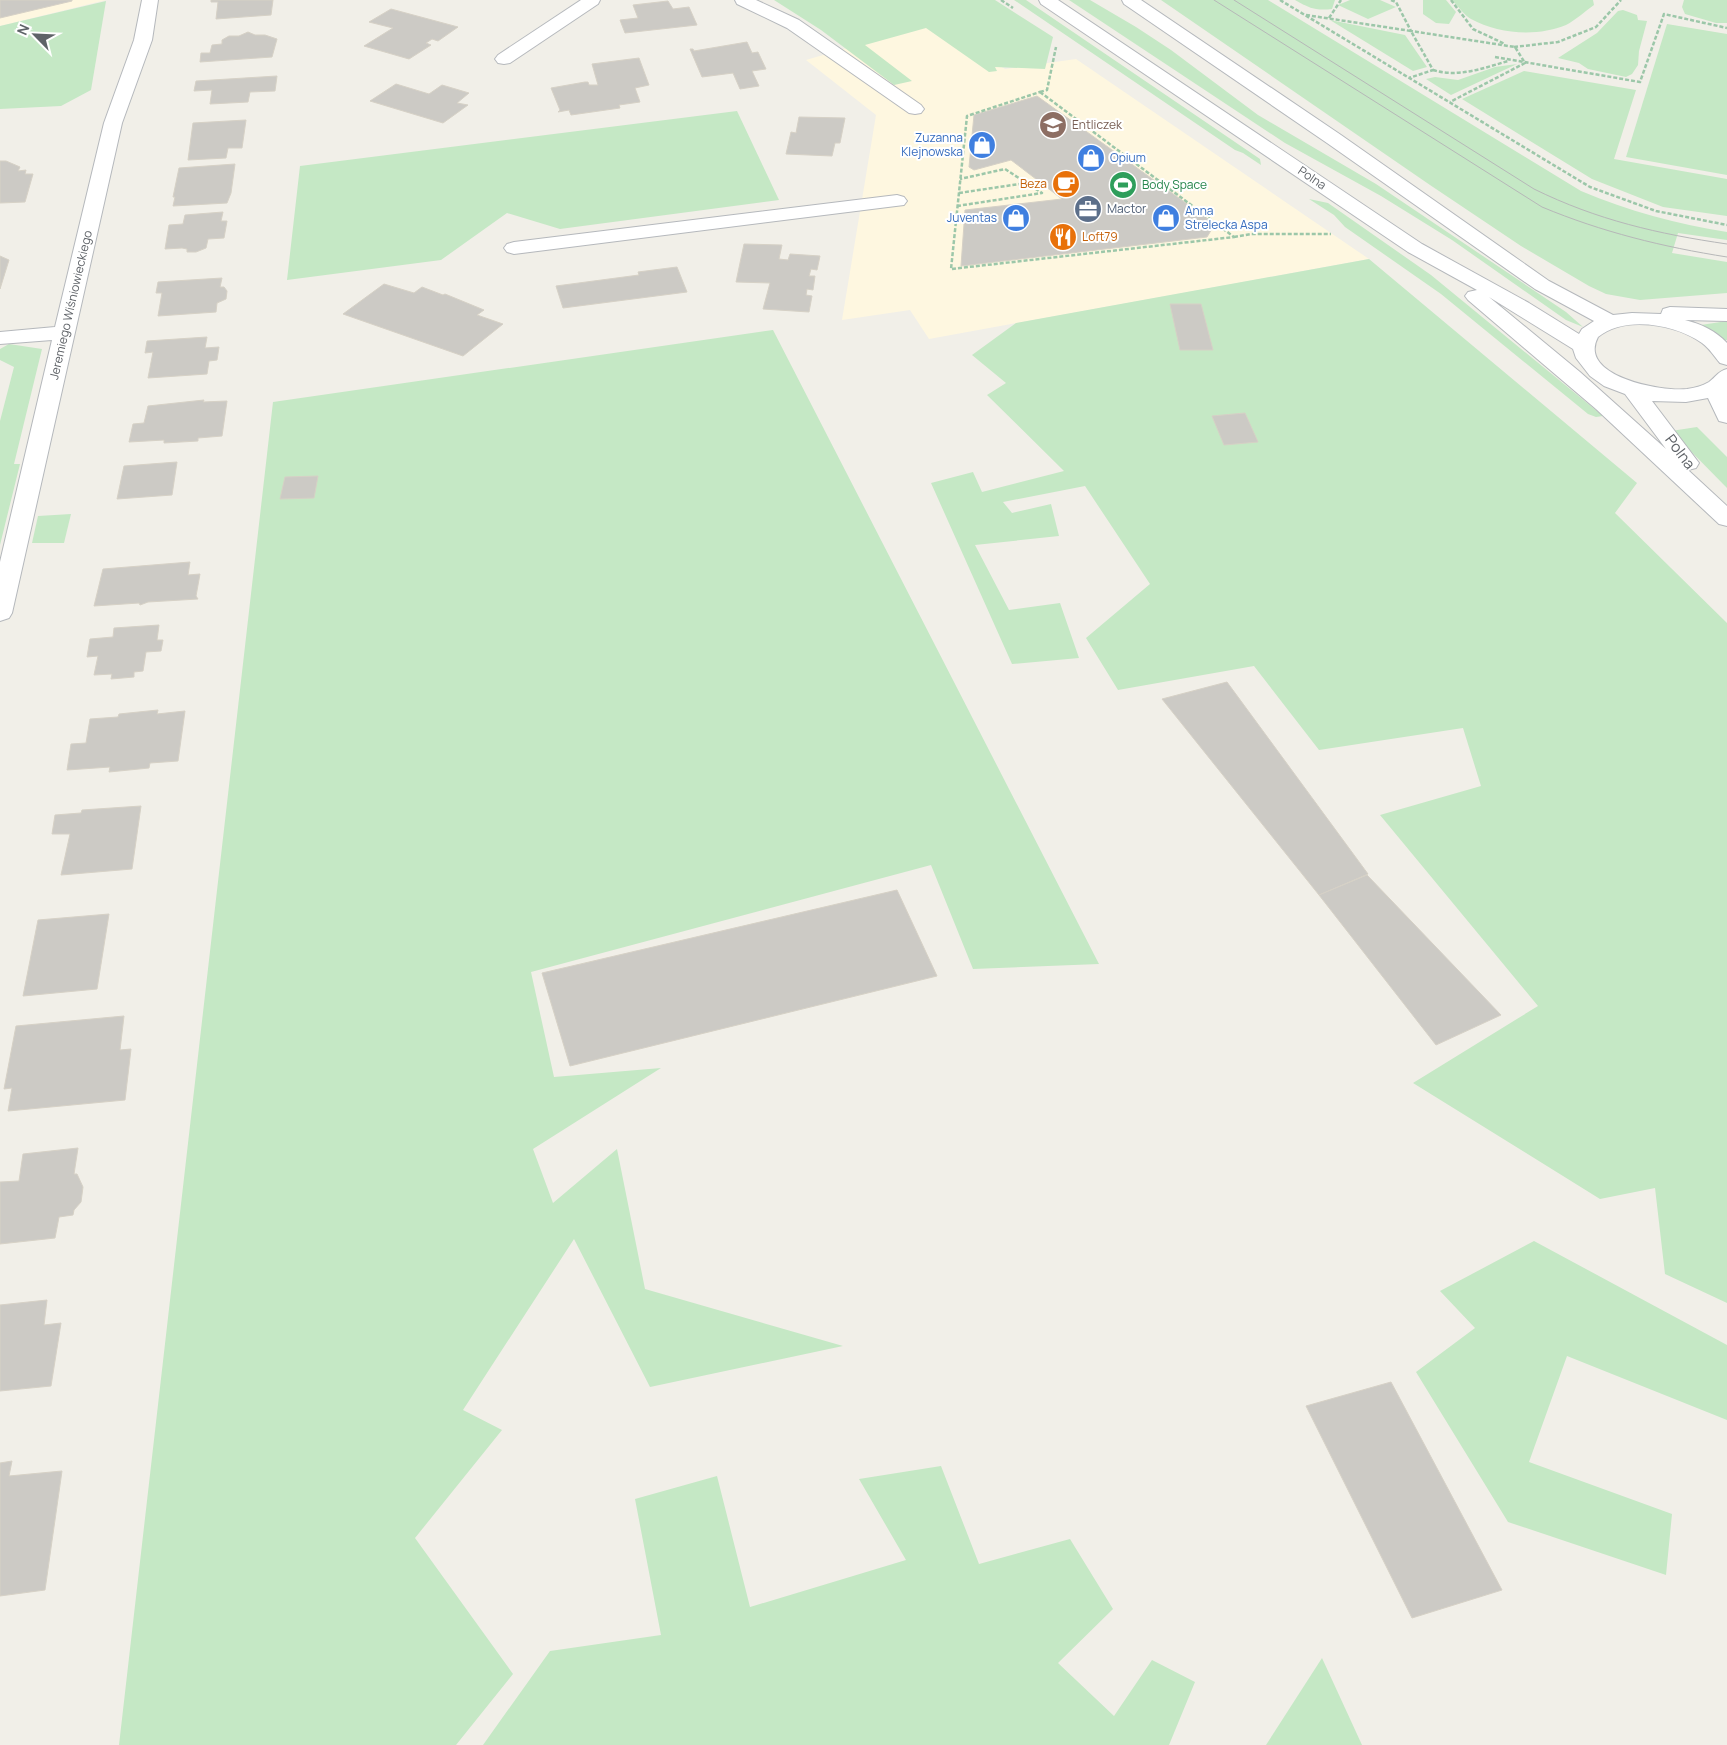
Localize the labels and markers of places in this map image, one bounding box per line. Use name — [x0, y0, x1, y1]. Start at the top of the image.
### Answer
school or university icon: Entliczek — [1038, 110, 1068, 140]
place label: Entliczek — [1072, 116, 1123, 133]
place label: Zuzanna Klejnowska — [901, 129, 963, 160]
shop icon: Zuzanna Klejnowska — [967, 130, 997, 160]
shop icon: Opium — [1076, 143, 1106, 173]
place label: Opium — [1110, 149, 1146, 166]
cafe icon: Beza — [1051, 169, 1081, 199]
sports icon: Body Space — [1108, 170, 1138, 200]
place label: Beza — [1020, 175, 1047, 192]
place label: Body Space — [1142, 176, 1207, 193]
office icon: Mactor — [1073, 194, 1103, 224]
place label: Mactor — [1107, 200, 1147, 217]
place label: Anna Strelecka Aspa — [1185, 202, 1268, 233]
shop icon: Juventas — [1001, 203, 1031, 233]
shop icon: Anna Strelecka Aspa — [1151, 203, 1181, 233]
place label: Juventas — [947, 209, 997, 226]
restaurant icon: Loft79 — [1048, 222, 1078, 252]
place label: Loft79 — [1082, 228, 1118, 245]

